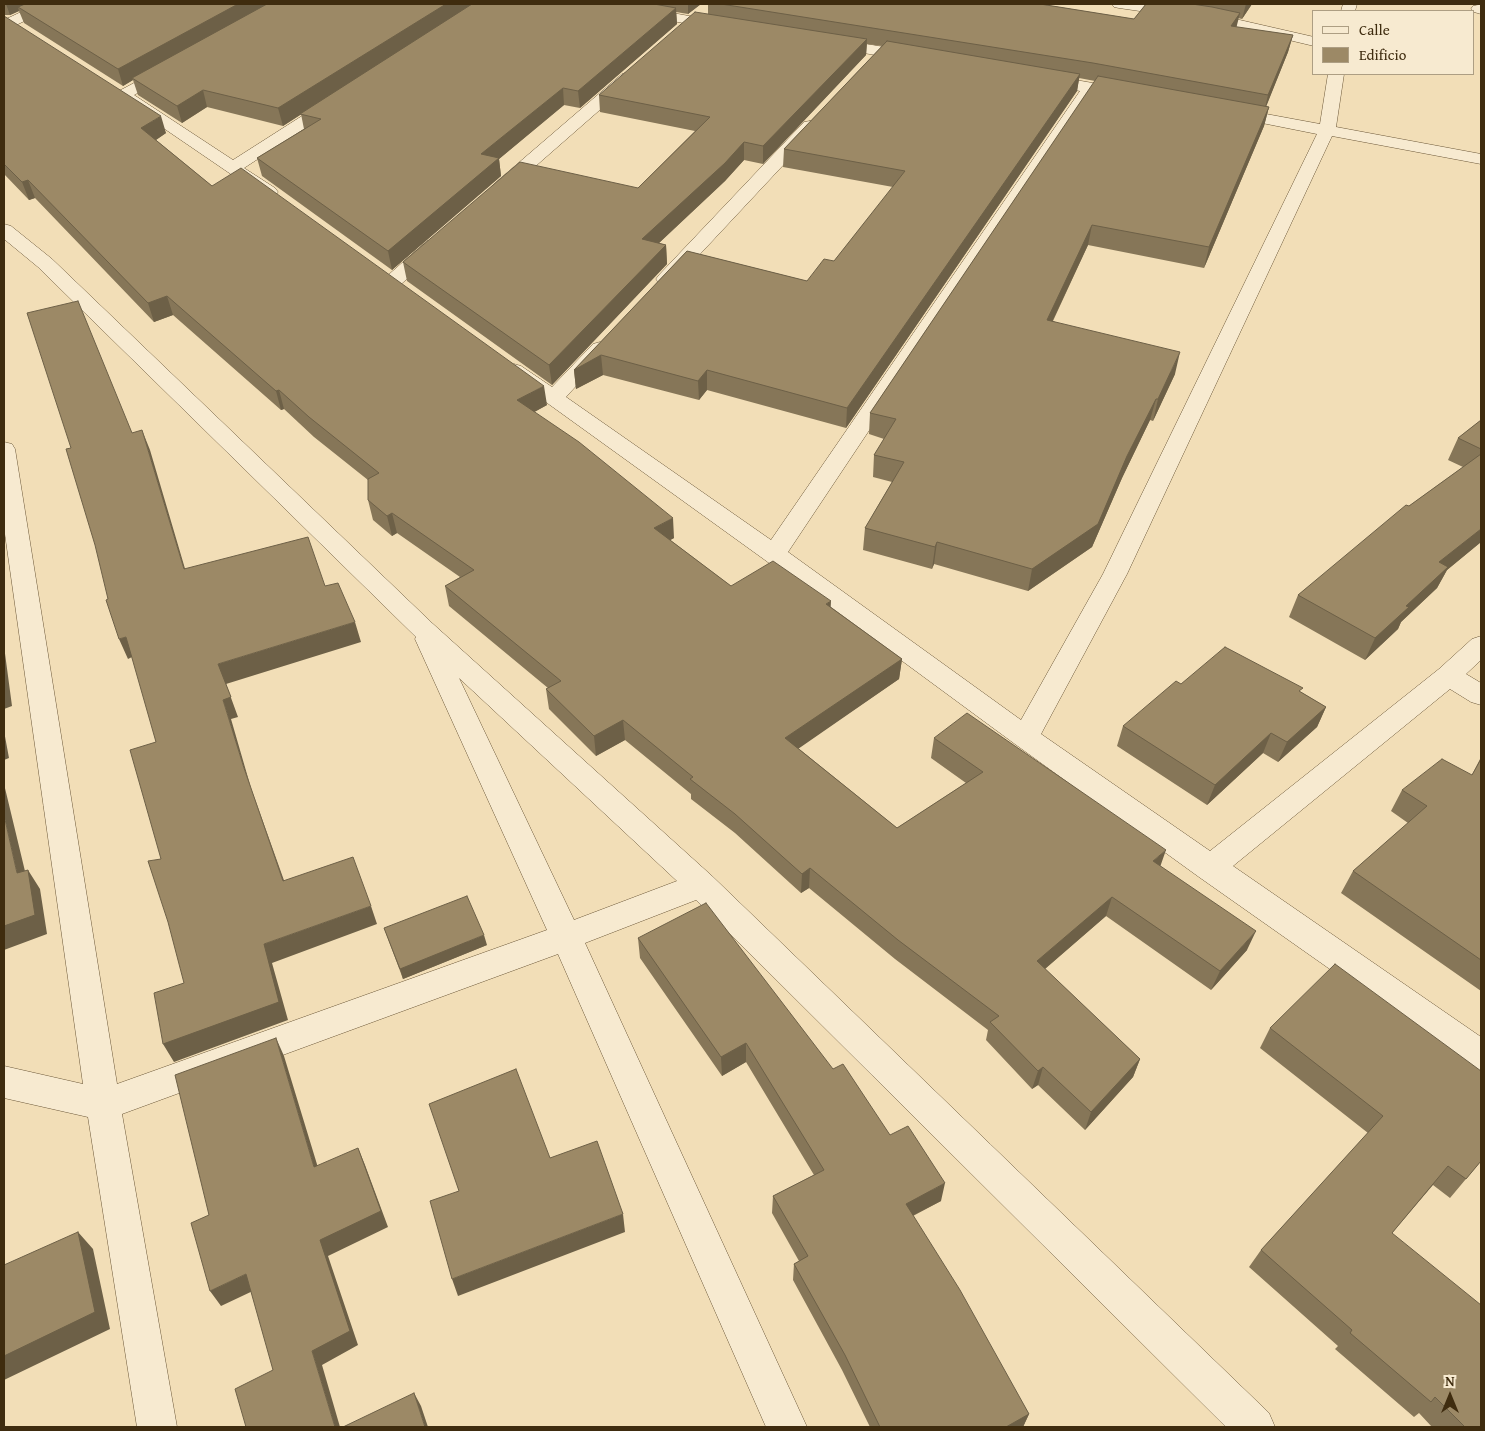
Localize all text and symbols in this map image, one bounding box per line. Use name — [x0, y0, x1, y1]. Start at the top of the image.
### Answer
legend — [1312, 10, 1475, 75]
text: Calle — [1359, 19, 1390, 40]
text: Edificio — [1359, 44, 1406, 65]
north arrow — [1425, 1371, 1475, 1421]
text: N — [1445, 1371, 1455, 1391]

